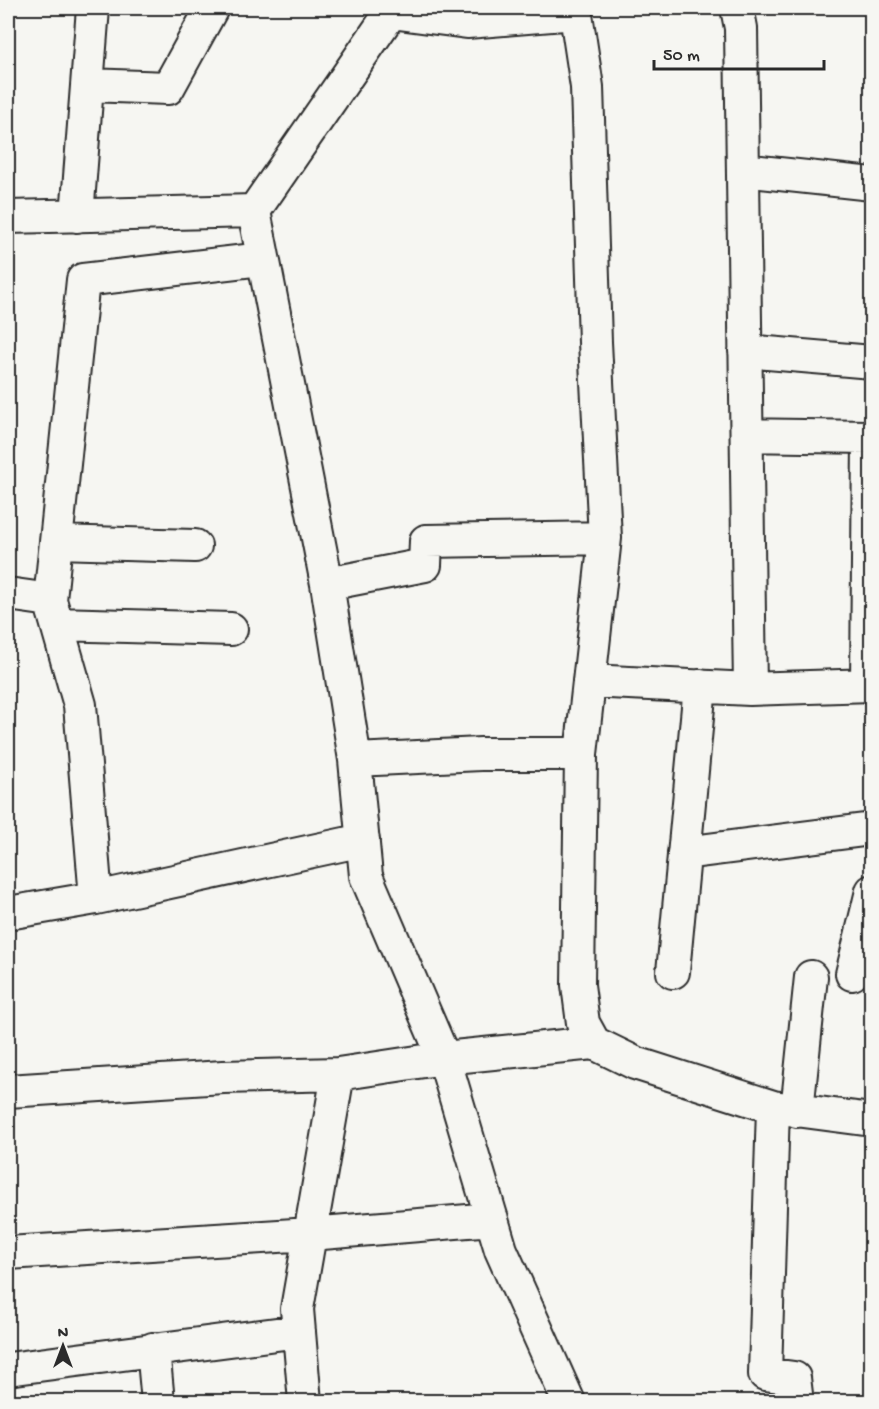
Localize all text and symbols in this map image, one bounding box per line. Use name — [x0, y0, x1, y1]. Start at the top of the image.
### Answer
scale bar — [654, 33, 824, 71]
text: 50 m — [663, 46, 700, 67]
north arrow — [33, 1316, 93, 1376]
text: N — [58, 1325, 69, 1344]

